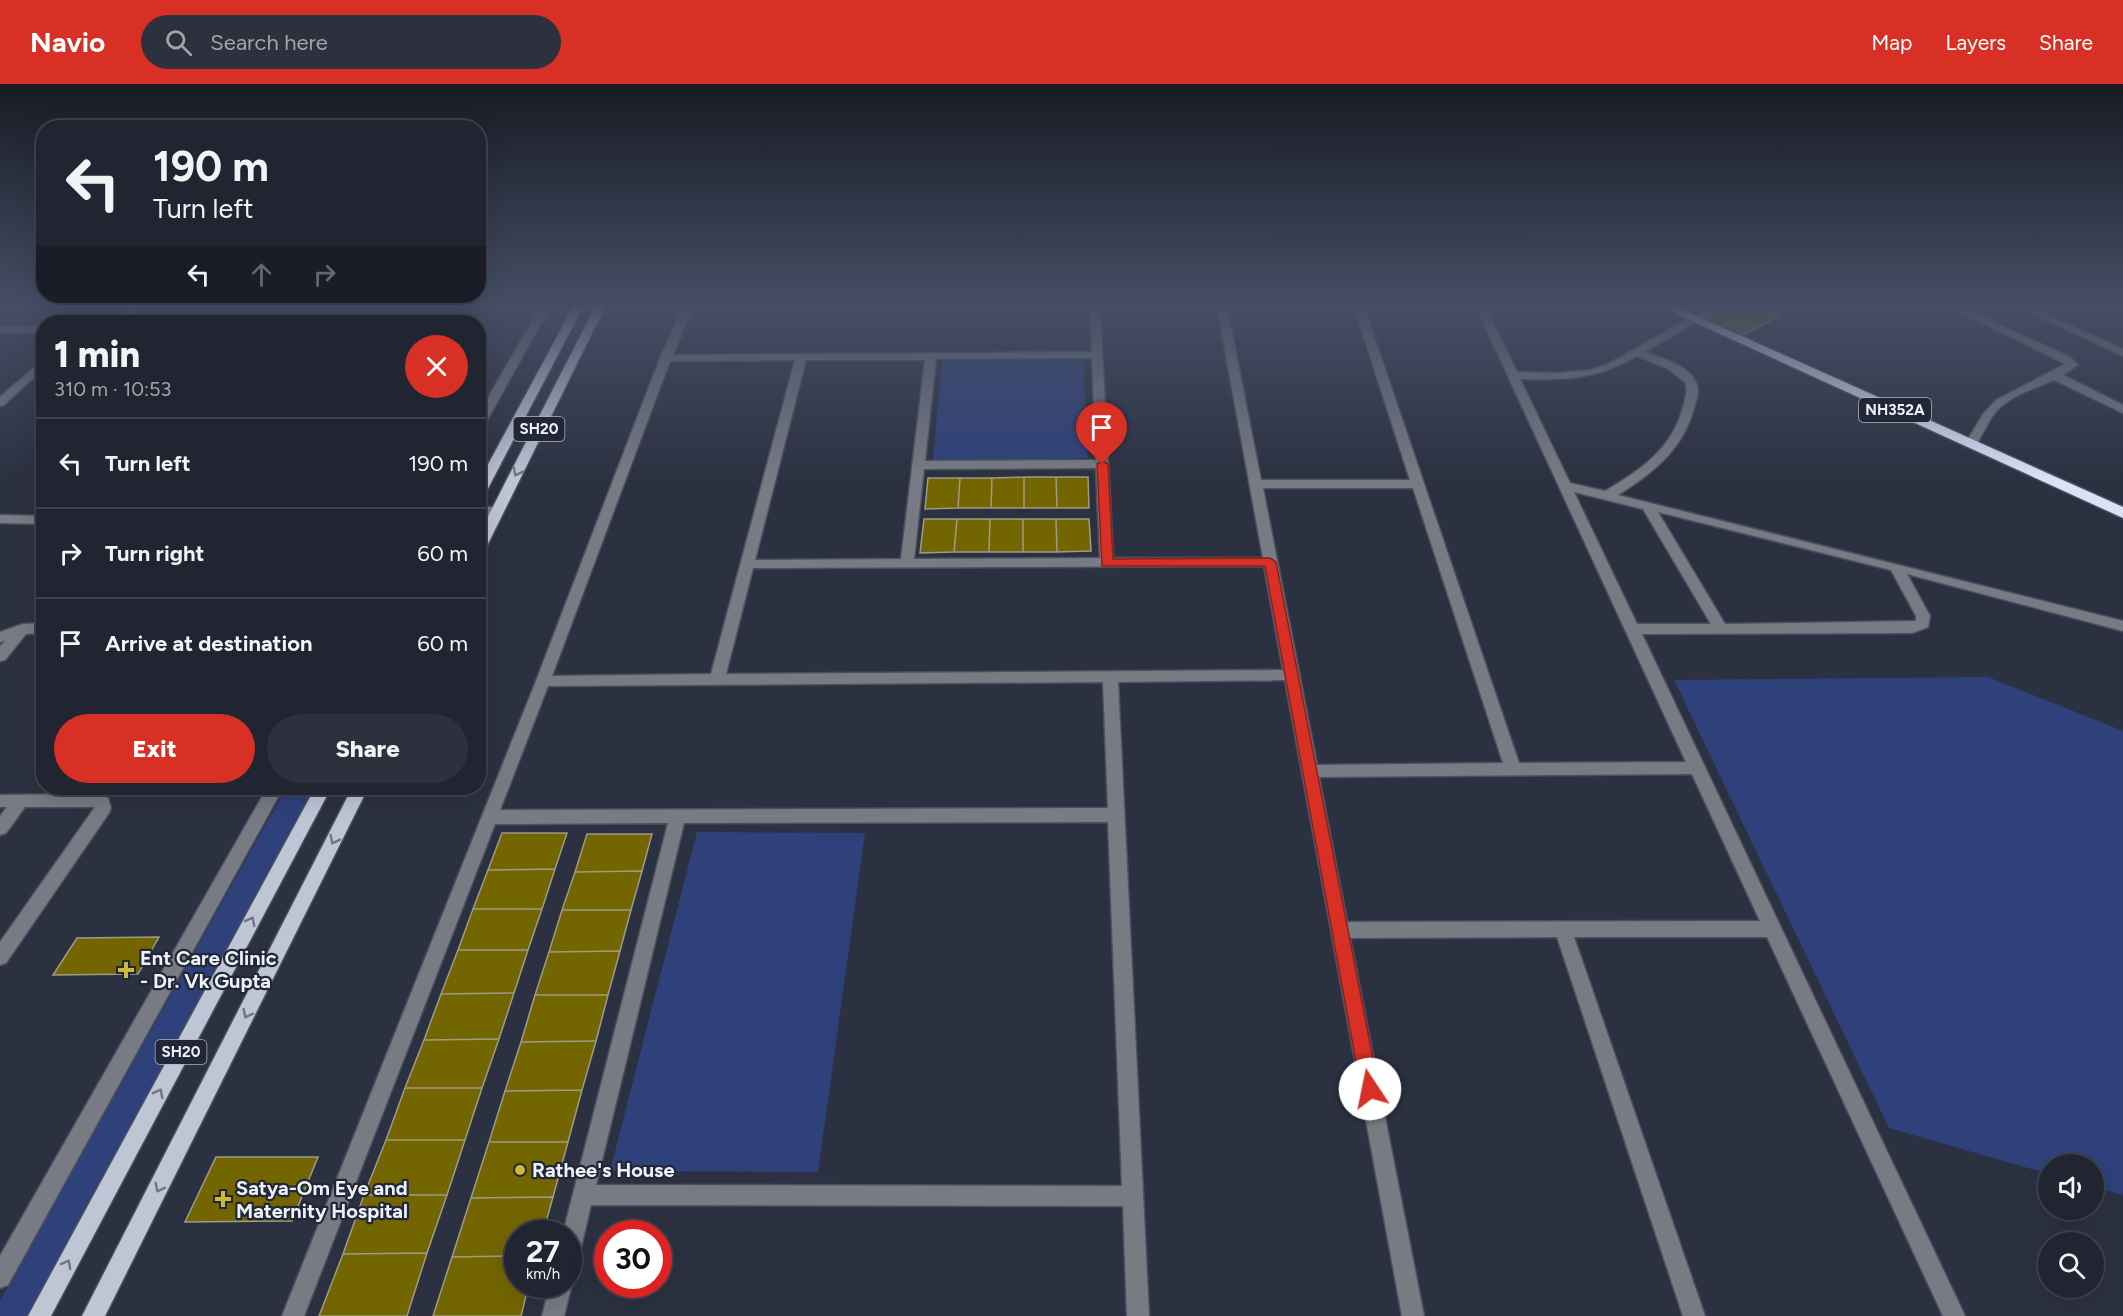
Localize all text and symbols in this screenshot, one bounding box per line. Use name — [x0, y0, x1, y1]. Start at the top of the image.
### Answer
search box — [141, 15, 561, 69]
text: Navio — [30, 25, 105, 59]
icon: search — [162, 26, 195, 59]
text: Search here — [210, 29, 328, 56]
text: Map — [1872, 30, 1912, 55]
text: Layers — [1945, 30, 2006, 55]
text: Share — [2039, 30, 2093, 55]
text: 190 m — [153, 141, 269, 192]
icon: left — [54, 144, 132, 222]
text: Turn left — [153, 192, 253, 225]
icon: left — [182, 258, 215, 291]
icon: ahead — [245, 258, 278, 291]
icon: right — [308, 258, 341, 291]
text: 1 min — [54, 333, 140, 376]
button: close — [405, 335, 468, 398]
text: 310 m · 10:53 — [54, 377, 171, 401]
road number: NH352A — [1859, 398, 1931, 422]
pin — [1076, 402, 1127, 464]
icon: arrive — [1085, 411, 1118, 444]
road number: SH20 — [514, 417, 564, 441]
icon: left — [54, 447, 87, 480]
text: Turn left — [105, 450, 191, 477]
text: 190 m — [408, 450, 468, 477]
one-way arrow — [513, 466, 525, 477]
icon: right — [54, 537, 87, 570]
text: Turn right — [105, 540, 204, 567]
text: 60 m — [417, 540, 468, 567]
icon: arrive — [54, 627, 87, 660]
text: Arrive at destination — [105, 630, 313, 657]
text: 60 m — [417, 630, 468, 657]
button: Exit — [54, 714, 255, 783]
button: Share — [267, 714, 468, 783]
one-way arrow — [330, 833, 342, 844]
one-way arrow — [244, 916, 255, 927]
place label: Ent Care Clinic - Dr. Vk Gupta — [140, 946, 277, 993]
marker: Ent Care Clinic - Dr. Vk Gupta — [117, 961, 135, 979]
one-way arrow — [243, 1008, 254, 1019]
road number: SH20 — [156, 1040, 207, 1064]
position arrow — [1338, 1057, 1402, 1121]
one-way arrow — [152, 1088, 163, 1099]
map controls — [2038, 1154, 2104, 1298]
button: sound — [2038, 1154, 2104, 1220]
place label: Rathee's House — [532, 1158, 675, 1182]
marker: Rathee's House — [513, 1163, 527, 1177]
place label: Satya-Om Eye and Maternity Hospital — [236, 1176, 408, 1223]
one-way arrow — [154, 1182, 166, 1193]
marker: Satya-Om Eye and Maternity Hospital — [214, 1190, 232, 1208]
speed limit sign: 30 — [594, 1220, 672, 1298]
button: search — [2038, 1232, 2104, 1298]
text: 27 — [526, 1233, 560, 1270]
one-way arrow — [60, 1260, 71, 1271]
text: km/h — [526, 1265, 560, 1283]

